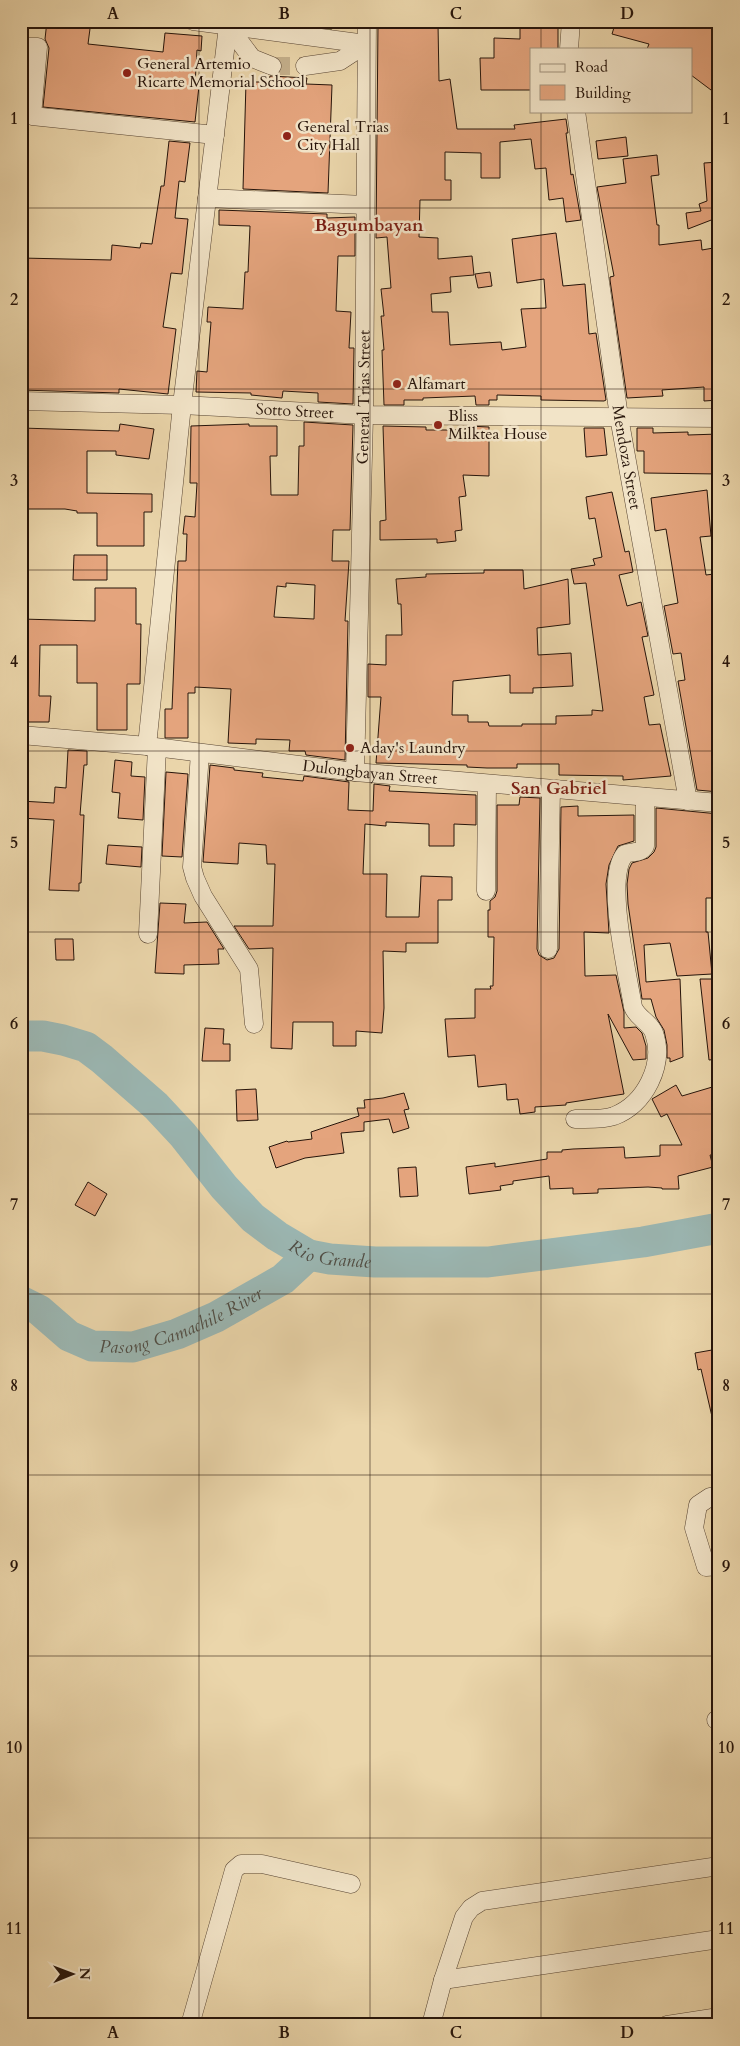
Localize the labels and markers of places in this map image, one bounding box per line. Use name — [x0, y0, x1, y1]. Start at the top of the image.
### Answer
place label: General Artemio Ricarte Memorial School — [137, 53, 305, 93]
marker: General Artemio Ricarte Memorial School — [121, 67, 133, 79]
place label: General Trias City Hall — [297, 116, 389, 156]
marker: General Trias City Hall — [281, 130, 293, 142]
place label: Alfamart — [407, 373, 466, 395]
marker: Alfamart — [391, 378, 403, 390]
place label: Bliss Milktea House — [448, 405, 547, 445]
marker: Bliss Milktea House — [432, 419, 444, 431]
place label: Aday's Laundry — [360, 737, 466, 759]
marker: Aday's Laundry — [344, 742, 356, 754]

